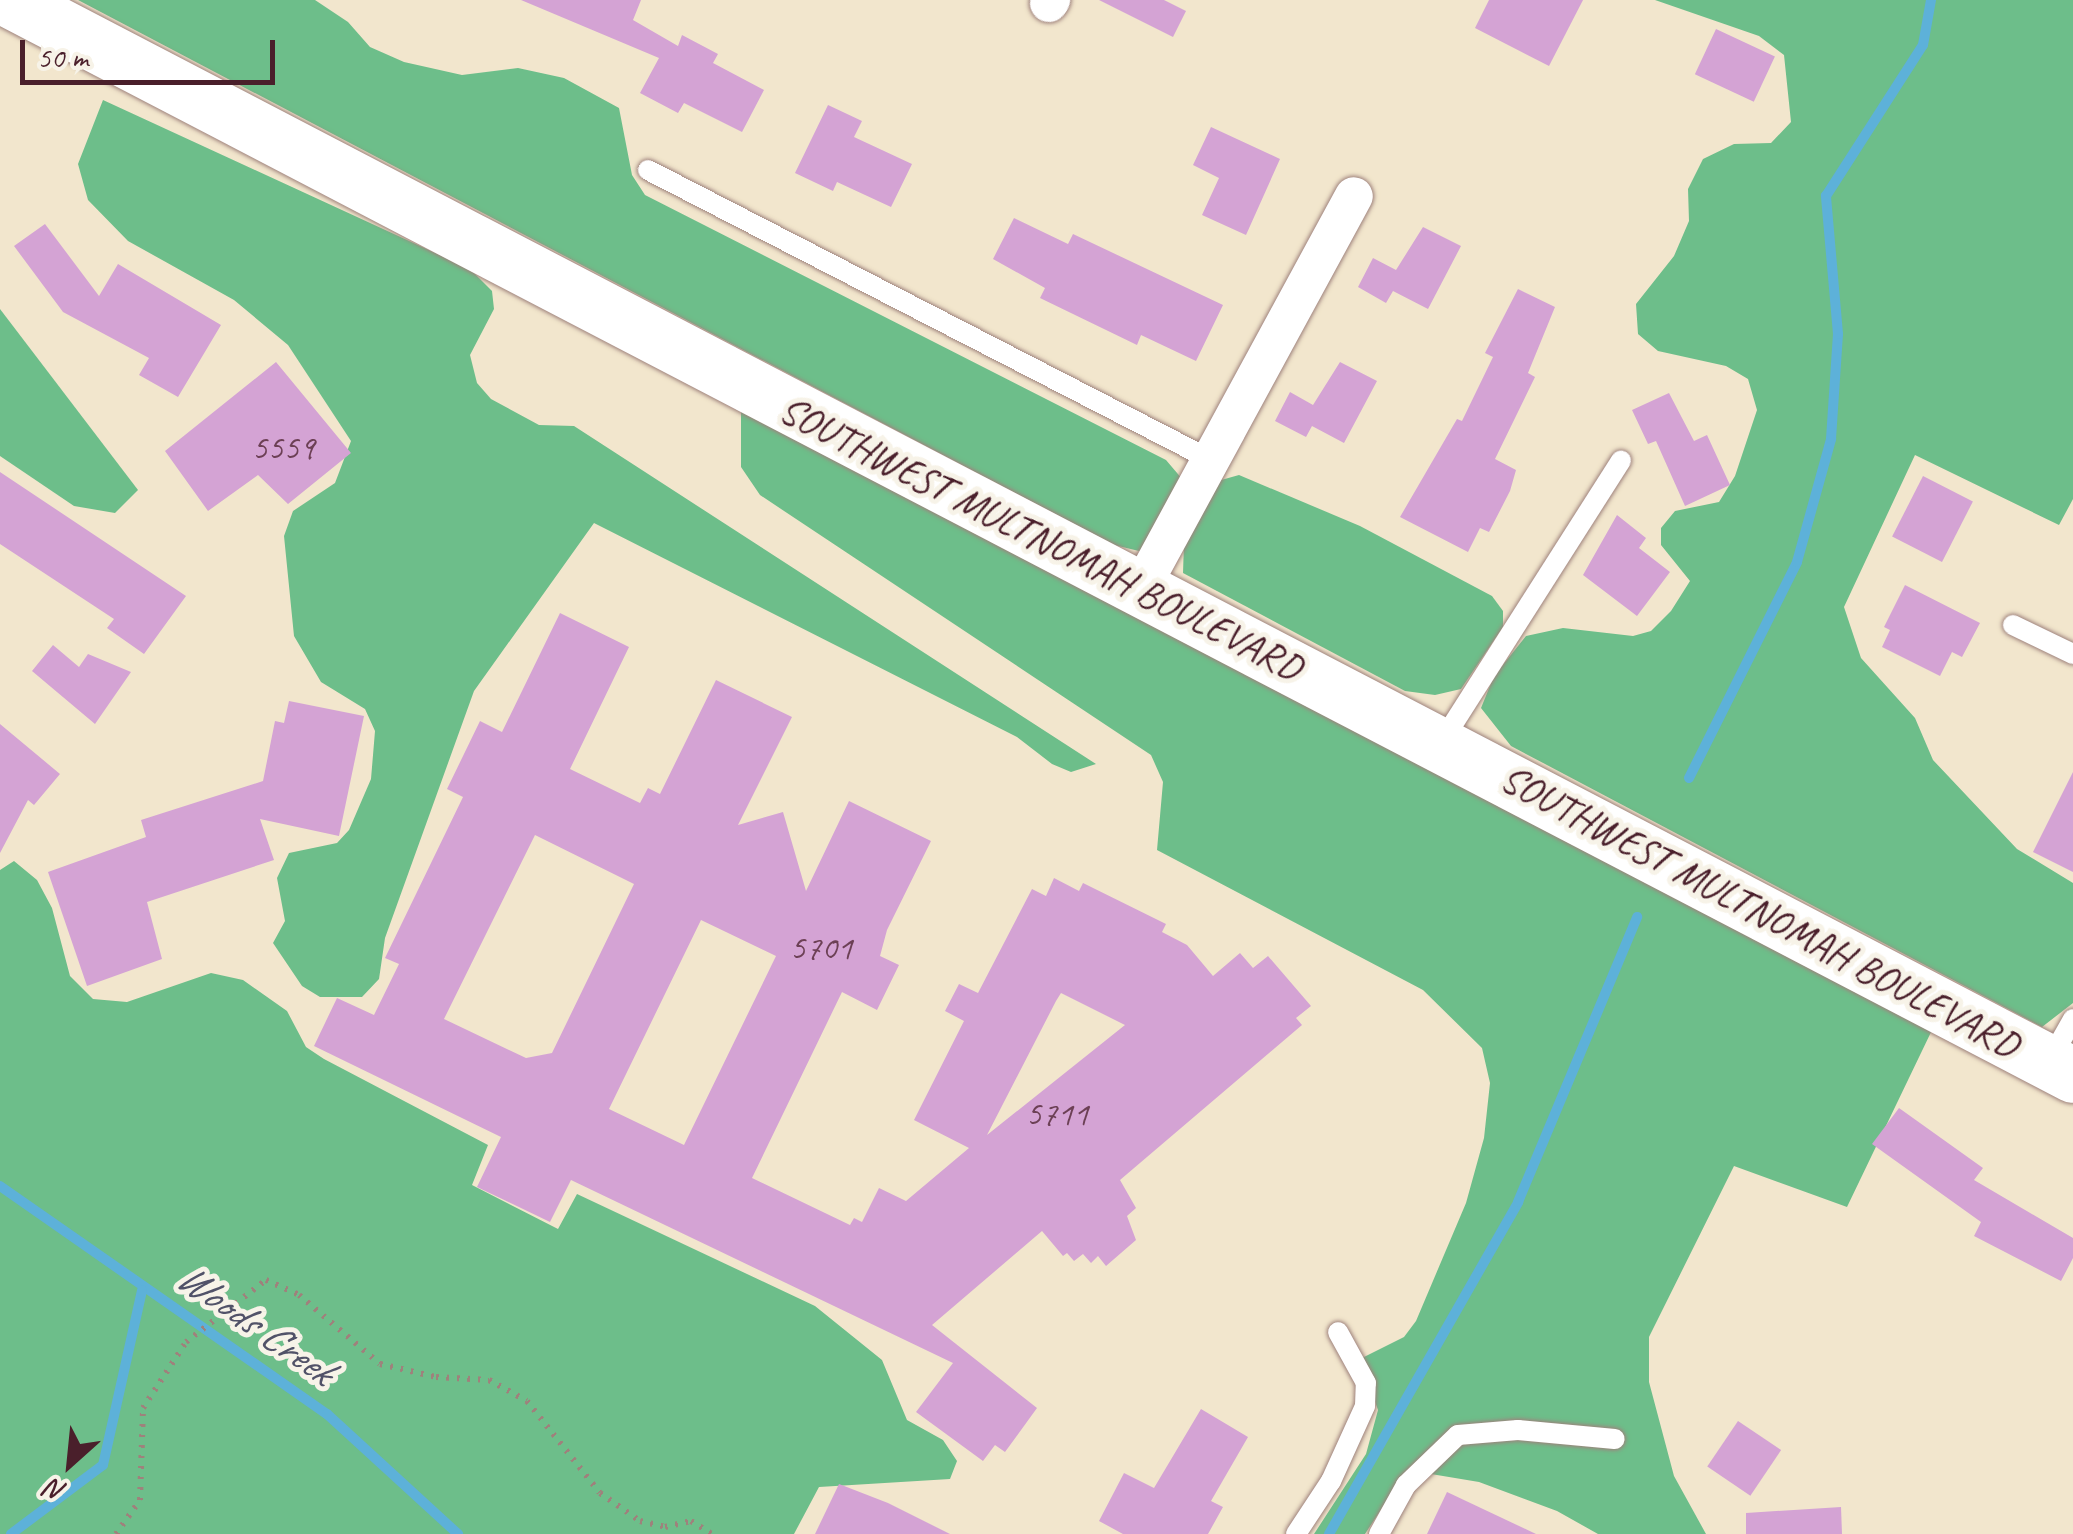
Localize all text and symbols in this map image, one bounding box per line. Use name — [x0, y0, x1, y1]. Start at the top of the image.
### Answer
scale bar — [25, 20, 280, 82]
text: 50 m — [37, 38, 88, 76]
street label: SOUTHWEST MULTNOMAH BOULEVARD — [772, 385, 1310, 691]
house number: 5559 — [252, 427, 314, 469]
street label: SOUTHWEST MULTNOMAH BOULEVARD — [1493, 754, 2027, 1068]
house number: 5701 — [790, 927, 852, 969]
house number: 5711 — [1026, 1093, 1088, 1135]
water label: Woods Creek — [167, 1252, 343, 1396]
north arrow — [20, 1414, 120, 1514]
text: N — [40, 1472, 72, 1511]

